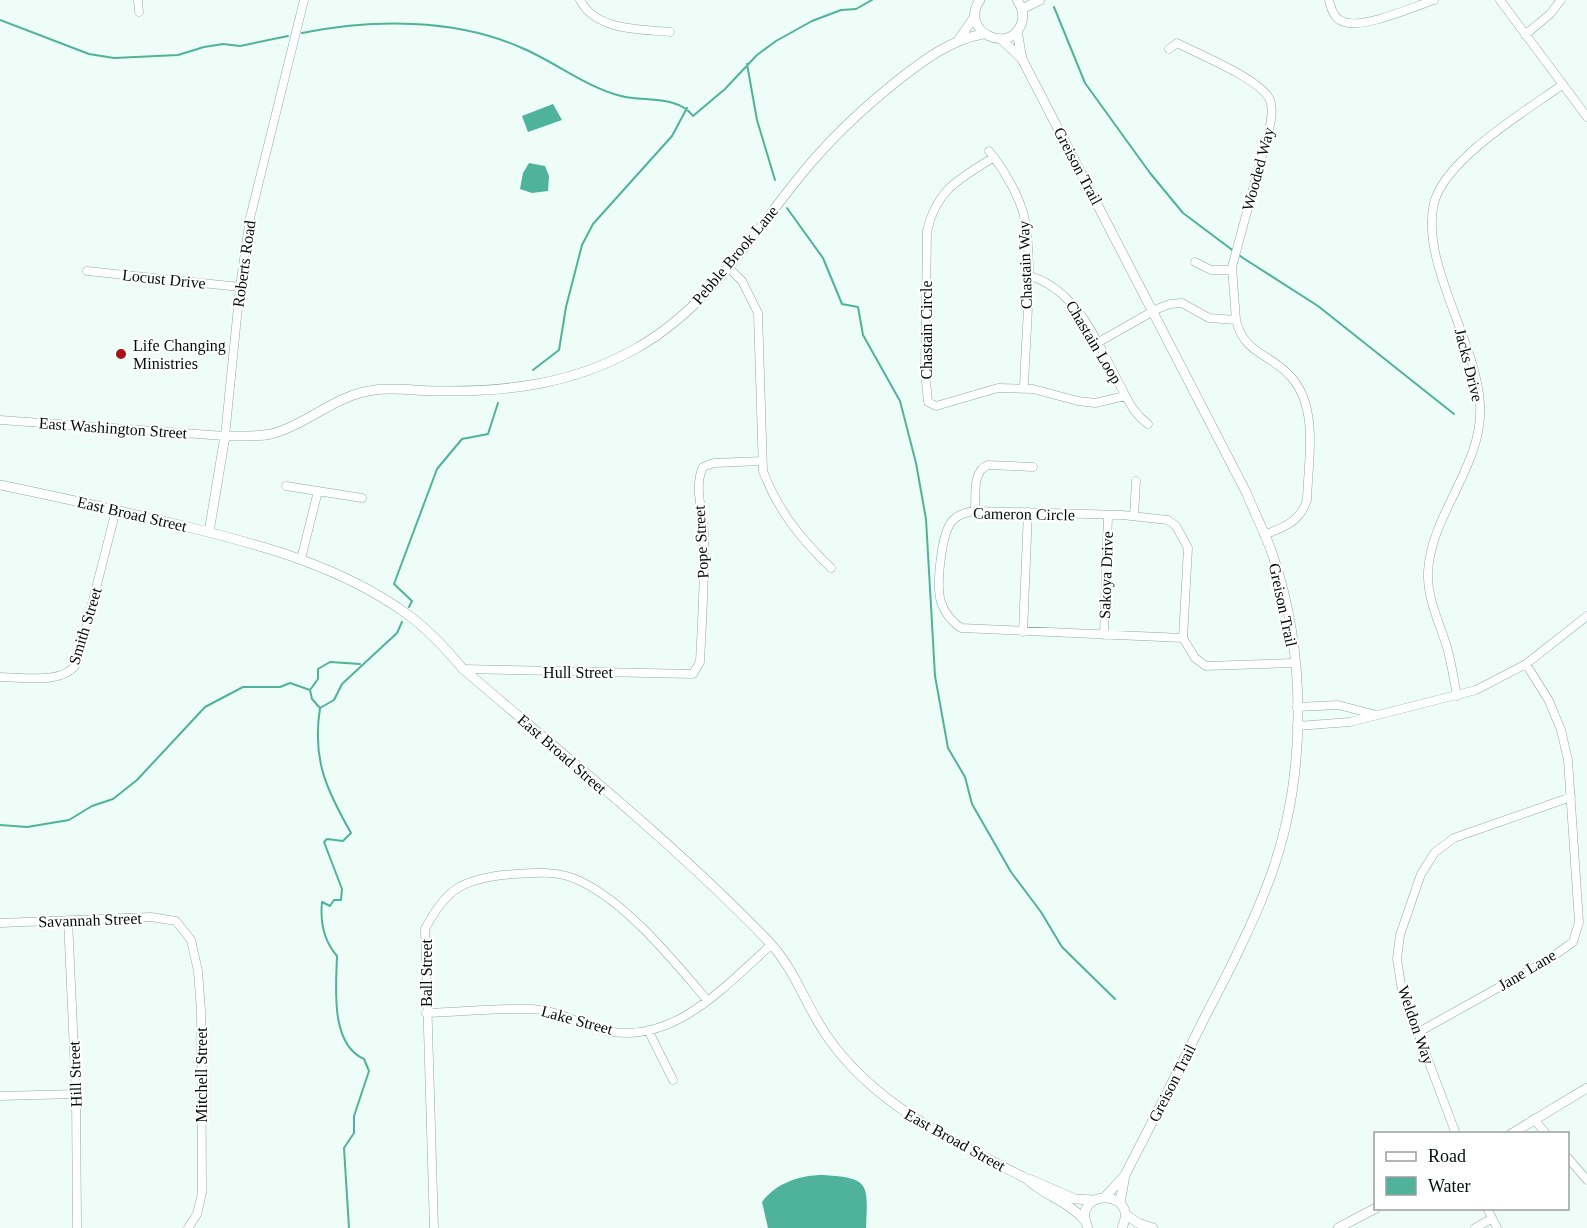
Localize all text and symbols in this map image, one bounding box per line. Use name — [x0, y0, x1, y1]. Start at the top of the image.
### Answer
street label: Greison Trail — [1051, 125, 1106, 208]
street label: Wooded Way — [1239, 125, 1278, 213]
street label: Pebble Brook Lane — [689, 202, 781, 308]
street label: Roberts Road — [229, 219, 259, 309]
street label: Chastain Way — [1015, 220, 1036, 310]
street label: Locust Drive — [121, 266, 207, 292]
street label: Chastain Circle — [918, 280, 935, 380]
street label: Chastain Loop — [1062, 297, 1125, 387]
street label: Jacks Drive — [1452, 327, 1486, 403]
place label: Life Changing Ministries — [133, 337, 226, 372]
marker: Life Changing Ministries — [114, 347, 128, 361]
street label: East Washington Street — [38, 414, 188, 443]
street label: East Broad Street — [76, 493, 189, 535]
street label: Pope Street — [691, 504, 712, 579]
street label: Cameron Circle — [973, 505, 1075, 523]
street label: Sakoya Drive — [1096, 531, 1117, 619]
street label: Greison Trail — [1266, 562, 1300, 649]
street label: Smith Street — [65, 585, 105, 667]
street label: Hull Street — [543, 664, 613, 681]
street label: East Broad Street — [514, 711, 610, 798]
street label: Savannah Street — [38, 910, 143, 930]
street label: Ball Street — [418, 938, 435, 1007]
street label: Jane Lane — [1495, 946, 1559, 994]
street label: Weldon Way — [1394, 983, 1437, 1067]
street label: Lake Street — [539, 1002, 615, 1038]
street label: Mitchell Street — [193, 1027, 210, 1123]
street label: Hill Street — [65, 1040, 85, 1107]
street label: Greison Trail — [1145, 1041, 1199, 1125]
street label: East Broad Street — [902, 1105, 1009, 1175]
legend — [1374, 1132, 1569, 1210]
text: Road — [1428, 1146, 1466, 1166]
text: Water — [1428, 1176, 1471, 1196]

